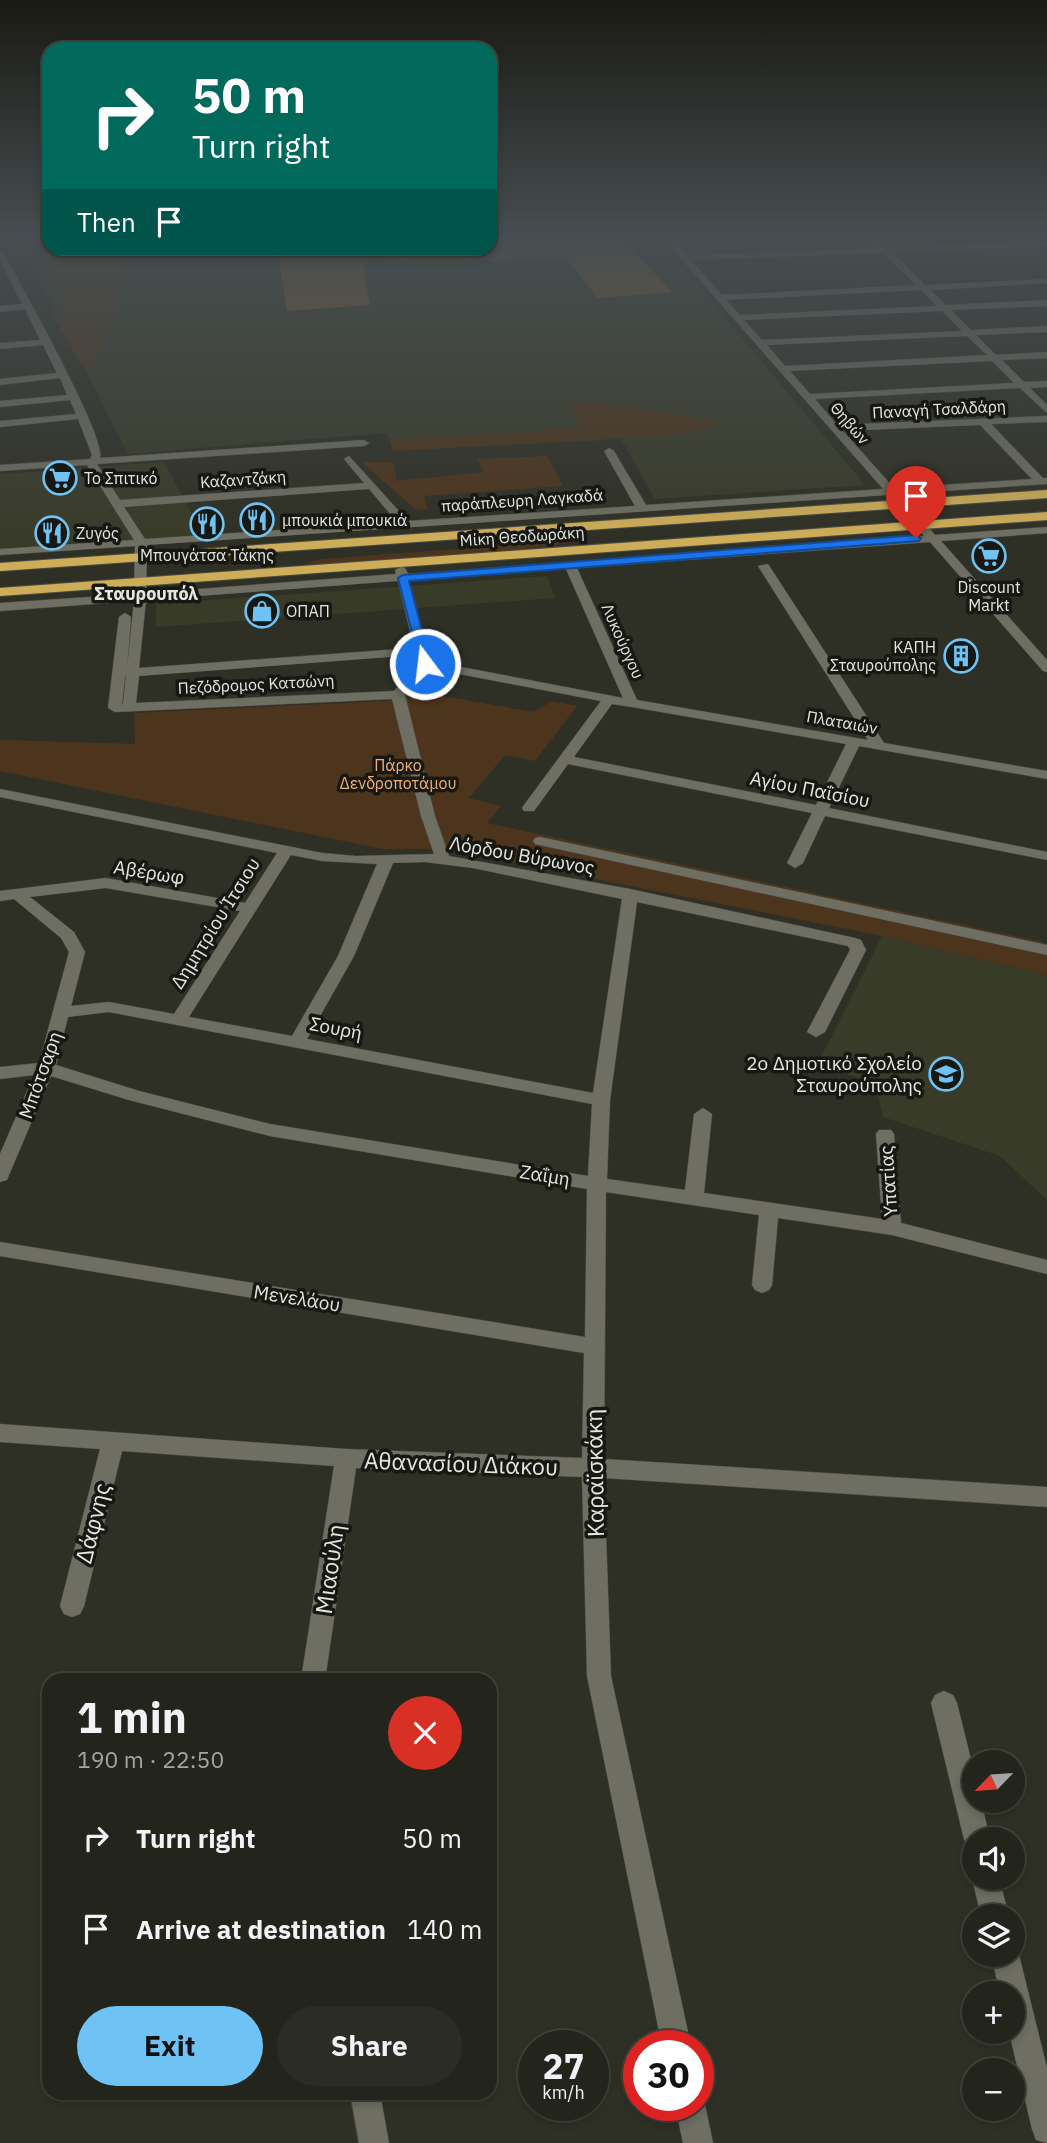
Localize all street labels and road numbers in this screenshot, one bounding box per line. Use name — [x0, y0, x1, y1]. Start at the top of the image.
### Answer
street label: Παναγή Τσαλδάρη — [872, 396, 1006, 422]
street label: Θηβών — [826, 398, 874, 448]
street label: Καζαντζάκη — [199, 466, 287, 492]
street label: παράπλευρη Λαγκαδά — [440, 484, 604, 516]
street label: Μίκη Θεοδωράκη — [459, 522, 585, 550]
street label: Λυκούργου — [598, 600, 648, 682]
street label: Πεζόδρομος Κατσώνη — [177, 670, 335, 698]
street label: Πλαταιών — [805, 706, 879, 738]
street label: Αγίου Παΐσίου — [748, 766, 872, 812]
street label: Λόρδου Βύρωνος — [448, 830, 596, 880]
street label: Δημητρίου Ίτσιου — [165, 853, 265, 993]
street label: Αβέρωφ — [112, 855, 186, 889]
street label: Σουρή — [308, 1011, 364, 1045]
street label: Μπότσαρη — [13, 1028, 67, 1122]
street label: Υπατίας — [874, 1145, 902, 1217]
street label: Ζαΐμη — [518, 1159, 572, 1191]
street label: Μενελάου — [252, 1279, 342, 1317]
street label: Καραϊσκάκη — [578, 1409, 610, 1537]
street label: Αθανασίου Διάκου — [363, 1445, 559, 1481]
street label: Δάφνης — [68, 1480, 116, 1566]
street label: Μιαούλη — [308, 1522, 350, 1616]

